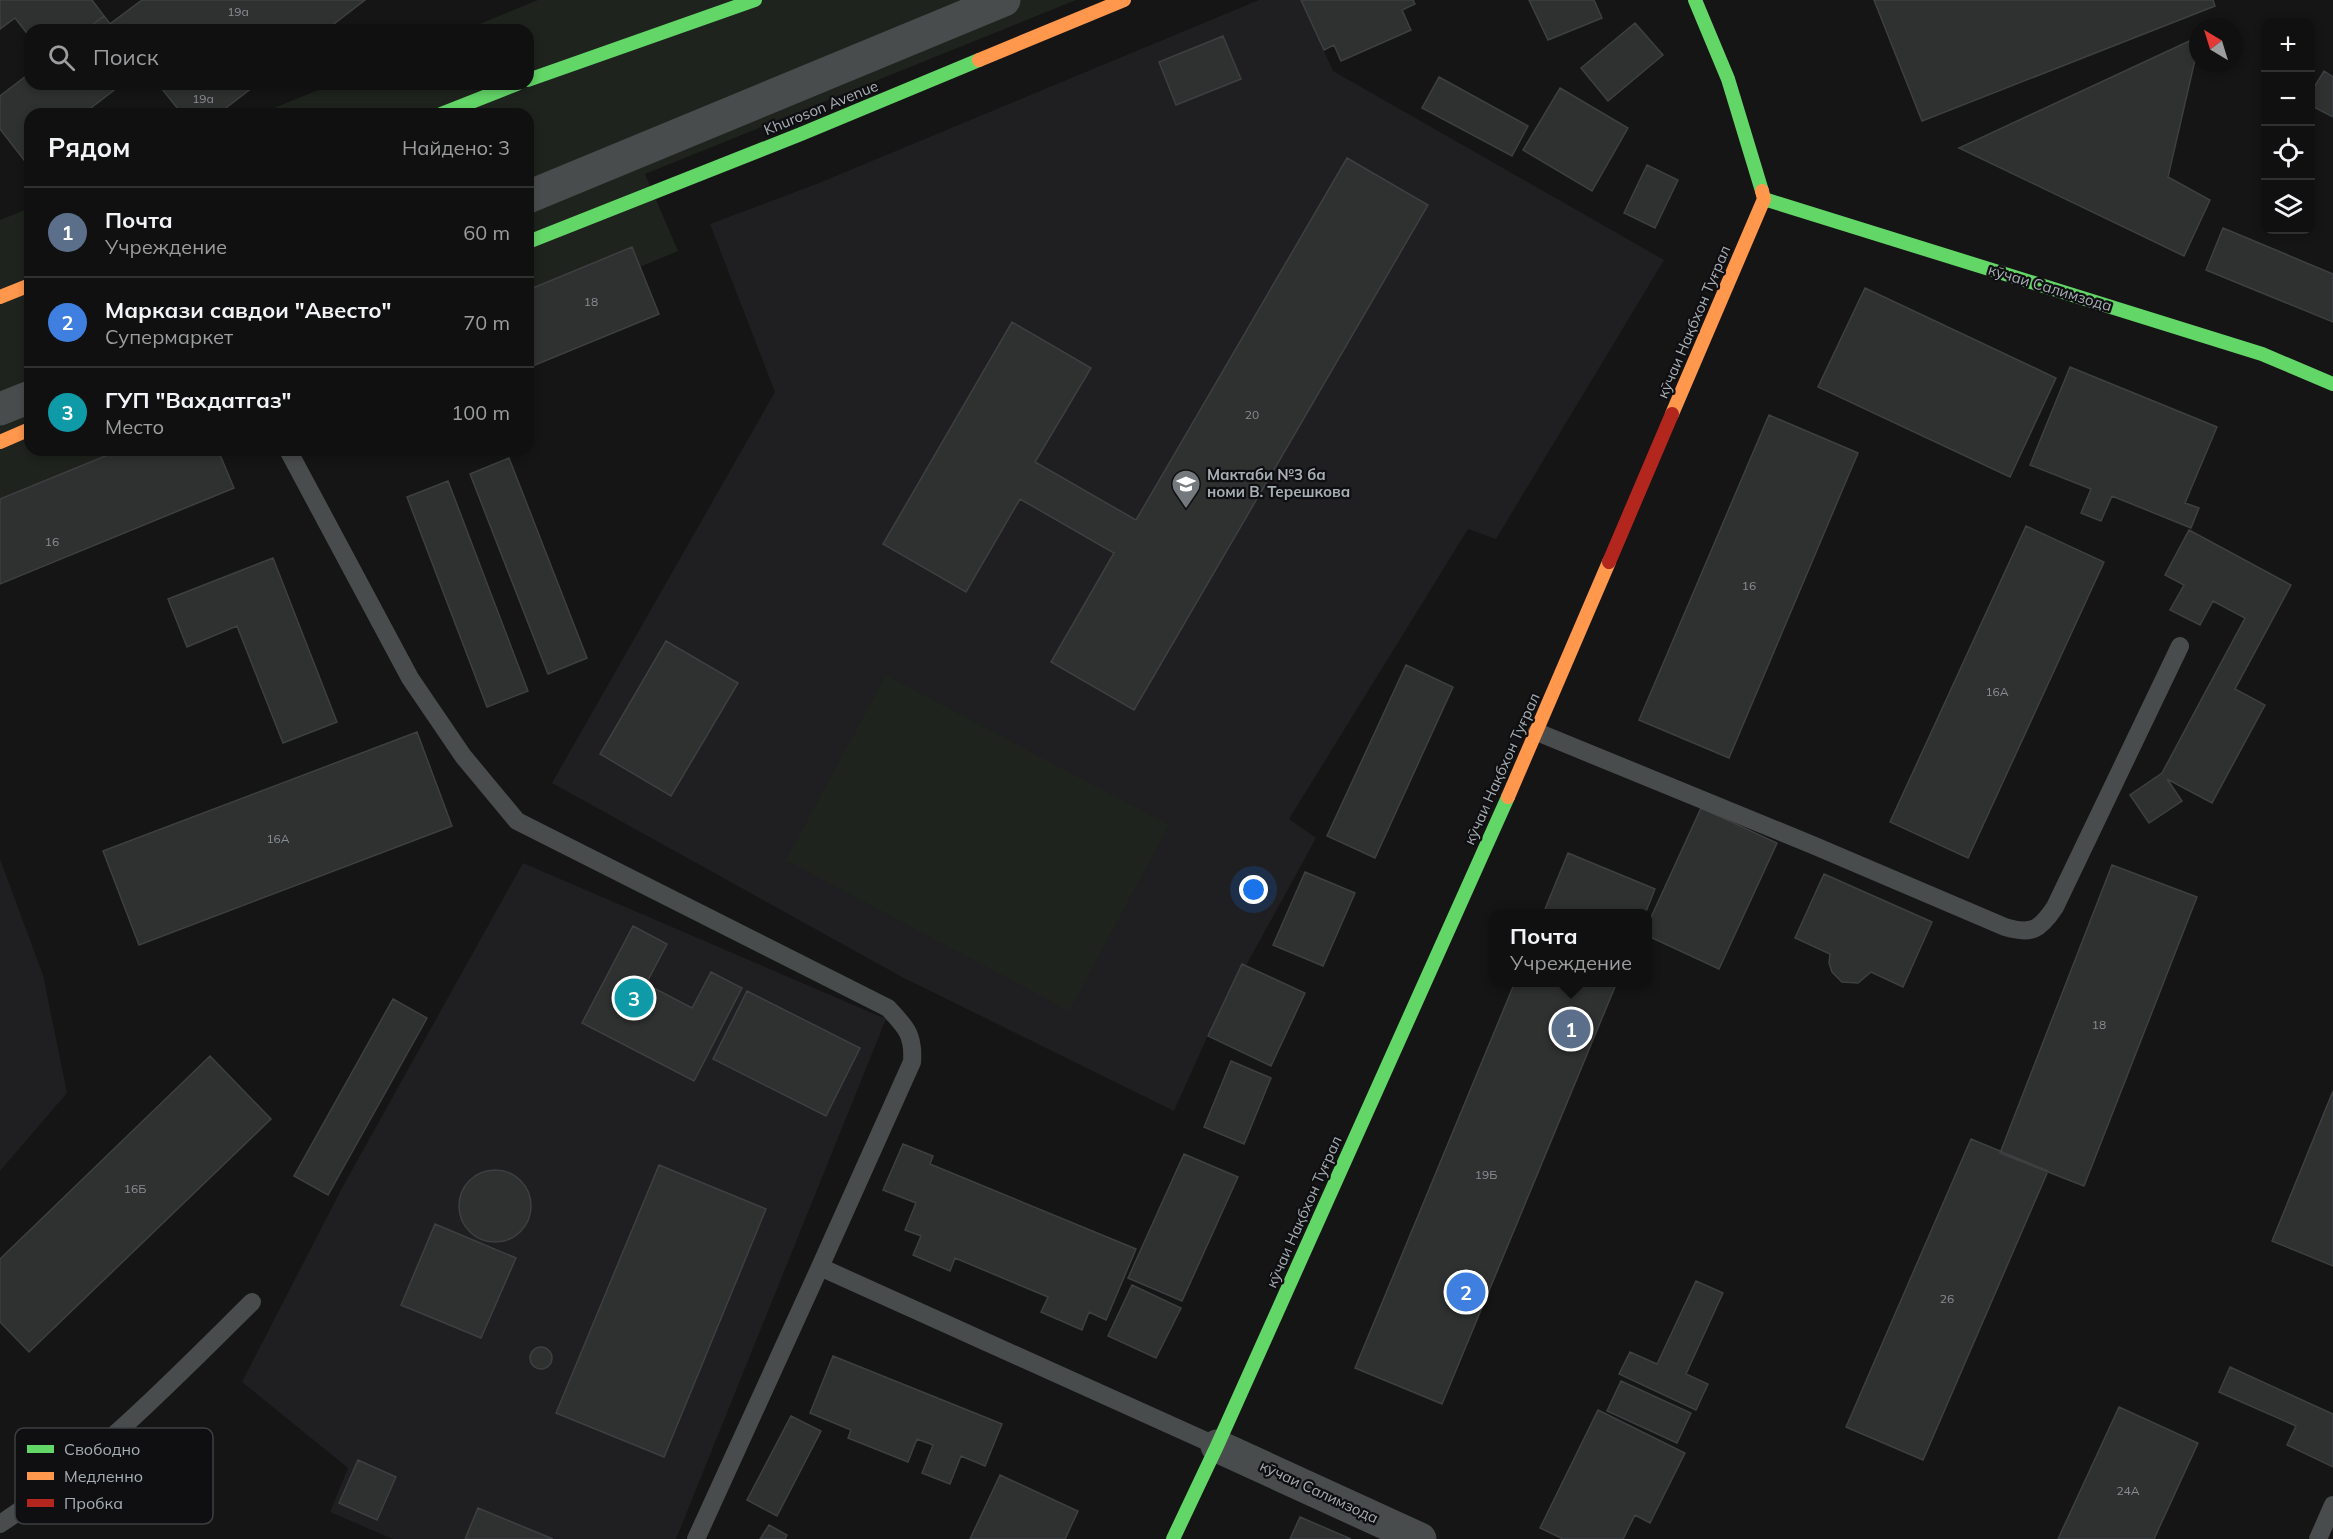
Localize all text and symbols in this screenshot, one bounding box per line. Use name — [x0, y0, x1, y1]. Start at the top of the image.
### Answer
house number: 19а — [227, 4, 249, 19]
north arrow — [2189, 18, 2243, 72]
map controls — [2261, 18, 2315, 234]
button: + — [2261, 18, 2315, 72]
search box — [24, 24, 534, 90]
icon: search — [45, 41, 78, 74]
text: Поиск — [93, 43, 159, 71]
button: − — [2261, 72, 2315, 126]
street label: Khuroson Avenue — [761, 76, 881, 139]
house number: 19а — [192, 91, 214, 106]
button: locate — [2261, 126, 2315, 180]
text: Рядом — [48, 131, 131, 164]
text: Найдено: 3 — [402, 135, 510, 160]
button: layers — [2261, 180, 2315, 234]
text: Почта — [105, 206, 173, 234]
text: 1 — [62, 220, 74, 245]
text: 60 m — [463, 220, 510, 245]
text: Учреждение — [105, 234, 227, 259]
street label: кӯчаи Нақбхон Туғрал — [1653, 242, 1734, 401]
street label: кӯчаи Салимзода — [1986, 260, 2114, 315]
house number: 18 — [584, 294, 598, 309]
text: Маркази савдои "Авесто" — [105, 296, 391, 324]
text: 2 — [62, 310, 74, 335]
text: 70 m — [463, 310, 510, 335]
text: Супермаркет — [105, 324, 233, 349]
text: ГУП "Вахдатгаз" — [105, 386, 291, 414]
text: 3 — [62, 400, 74, 425]
text: 100 m — [451, 400, 510, 425]
house number: 20 — [1245, 407, 1259, 422]
text: Место — [105, 414, 164, 439]
place label: Мактаби №3 ба номи В. Терешкова — [1207, 465, 1350, 501]
school or university icon: Мактаби №3 ба номи В. Терешкова — [1170, 468, 1202, 510]
house number: 16 — [45, 534, 59, 549]
house number: 16 — [1742, 578, 1756, 593]
house number: 16А — [1985, 684, 2009, 699]
street label: кӯчаи Нақбхон Туғрал — [1459, 690, 1544, 848]
house number: 16А — [266, 831, 290, 846]
your location — [1239, 875, 1268, 904]
popup — [1490, 909, 1652, 987]
text: Почта — [1510, 922, 1578, 950]
text: Учреждение — [1510, 950, 1632, 975]
pin: 3 — [614, 976, 654, 1020]
pin: 1 — [1552, 1006, 1590, 1052]
house number: 18 — [2092, 1017, 2106, 1032]
street label: кӯчаи Нақбхон Туғрал — [1261, 1133, 1346, 1291]
house number: 19Б — [1475, 1167, 1497, 1182]
house number: 16Б — [124, 1181, 146, 1196]
pin: 2 — [1446, 1270, 1486, 1314]
house number: 26 — [1940, 1291, 1954, 1306]
legend — [15, 1428, 213, 1524]
text: Свободно — [64, 1439, 140, 1459]
street label: кӯчаи Салимзода — [1257, 1456, 1381, 1527]
text: Медленно — [64, 1466, 143, 1486]
house number: 24А — [2116, 1483, 2140, 1498]
text: Пробка — [64, 1493, 123, 1513]

